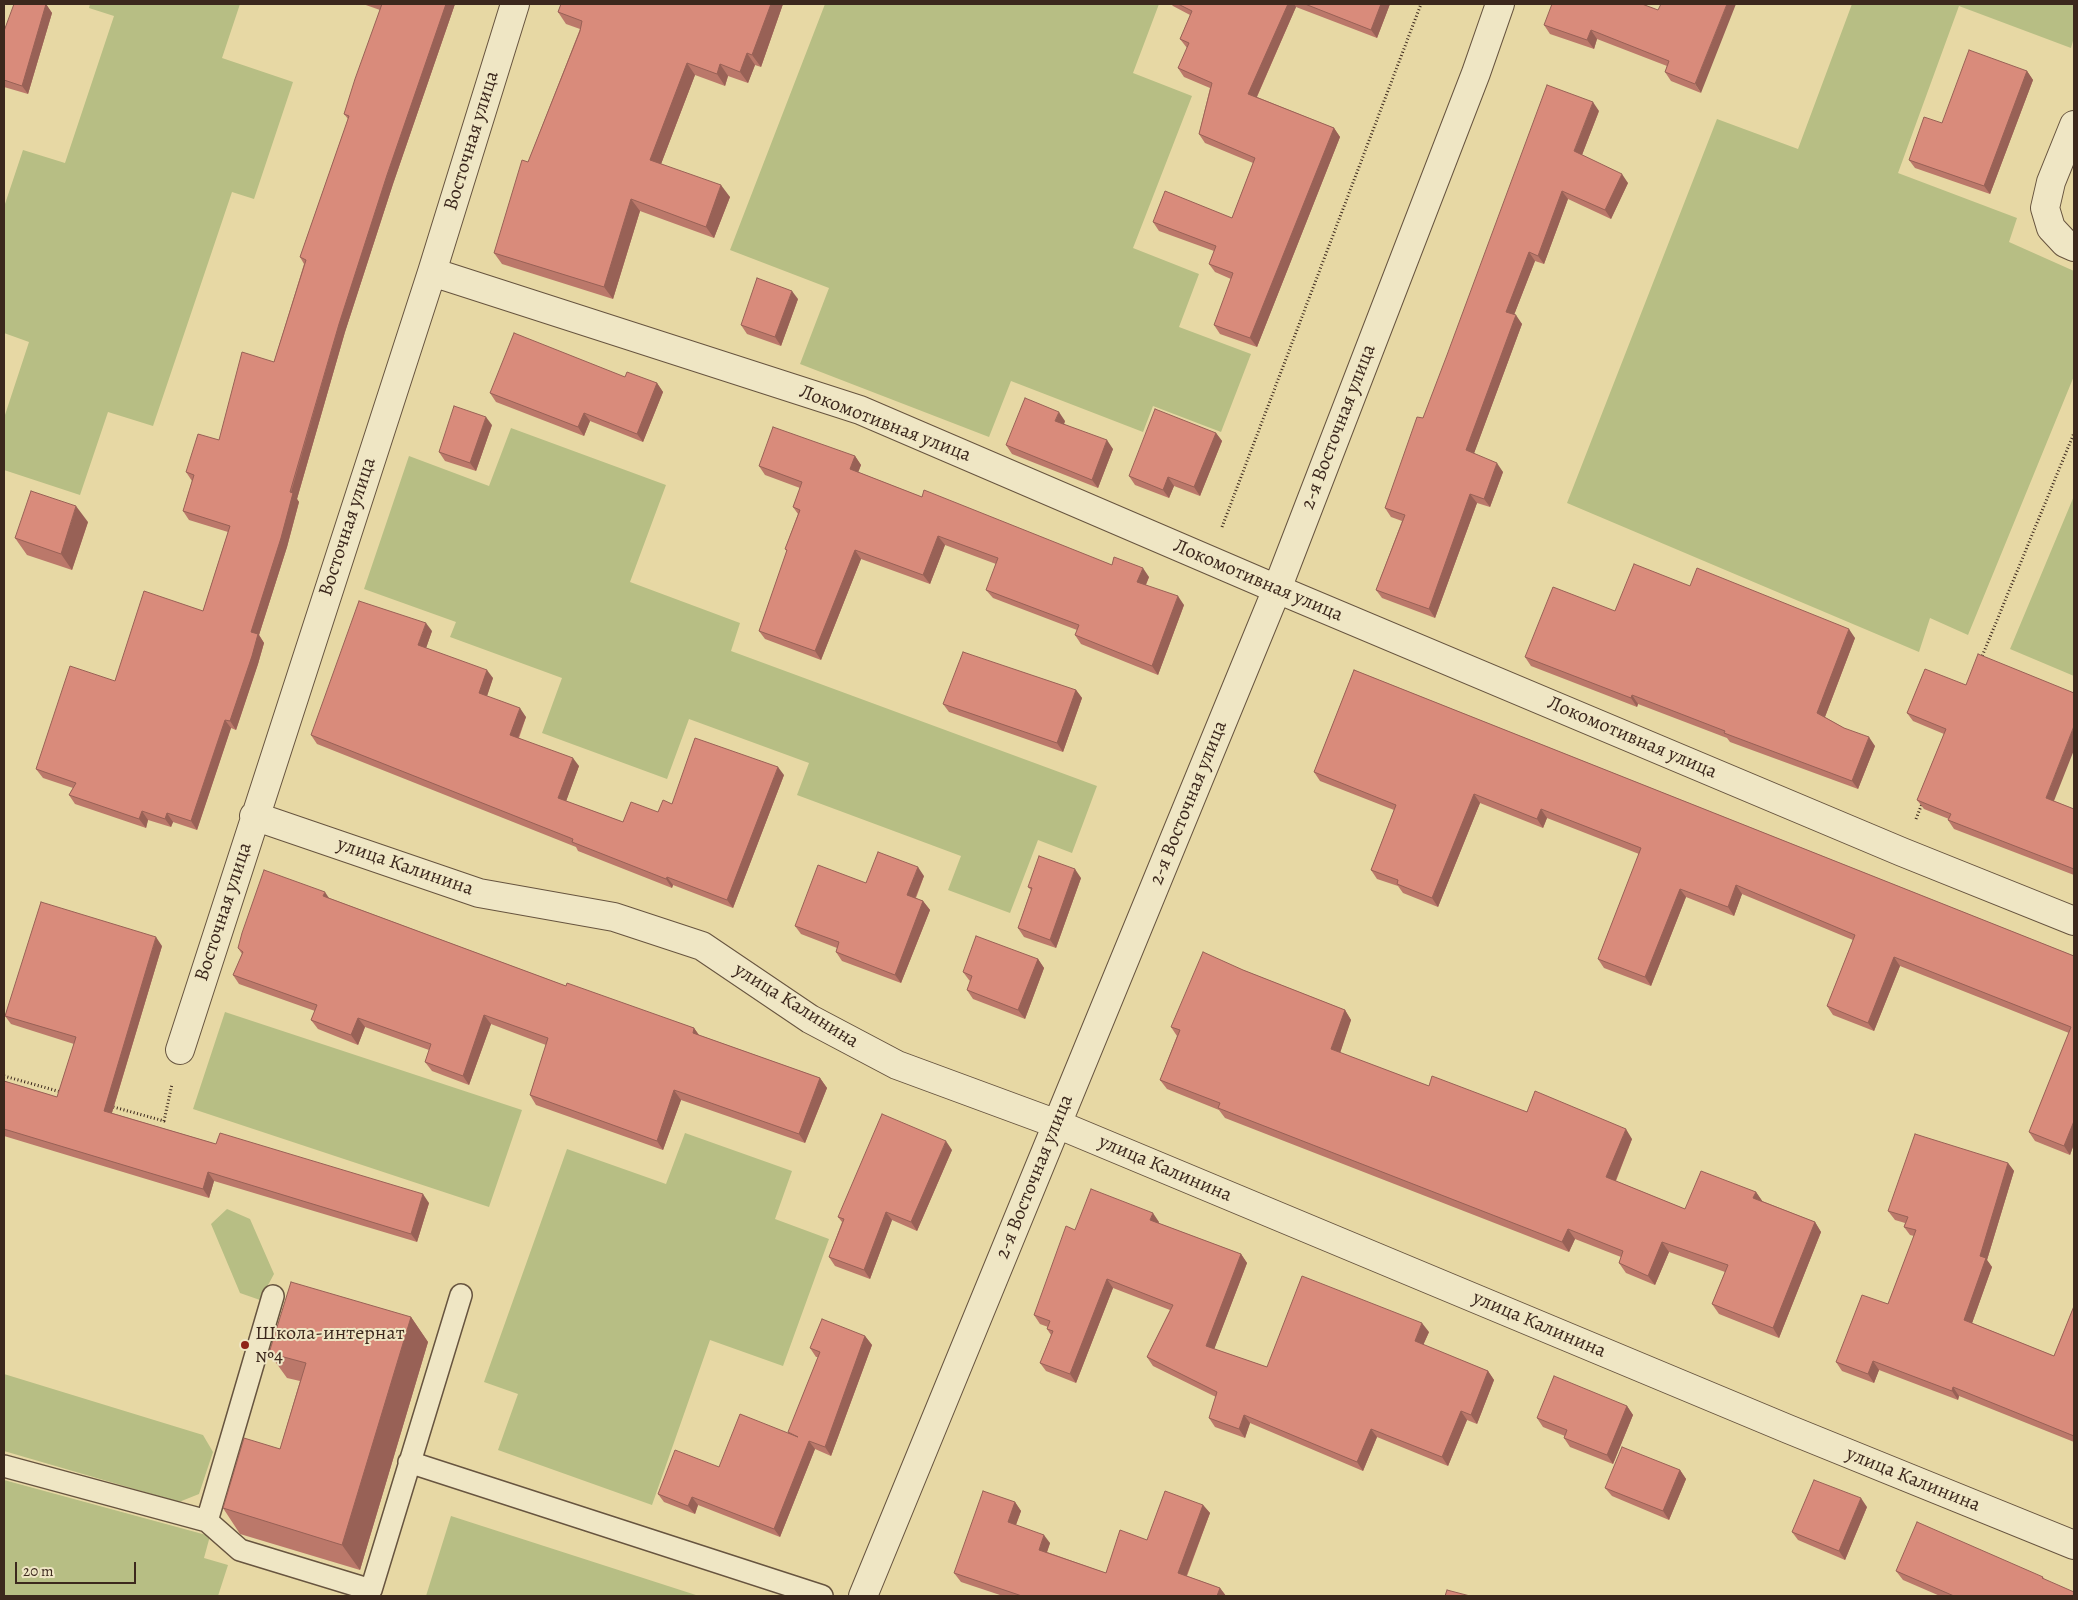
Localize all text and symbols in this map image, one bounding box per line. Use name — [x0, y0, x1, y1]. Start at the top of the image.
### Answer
street label: Восточная улица — [439, 68, 505, 214]
street label: 2-я Восточная улица — [1296, 341, 1382, 513]
street label: Локомотивная улица — [796, 380, 974, 468]
street label: Восточная улица — [314, 455, 382, 599]
street label: Локомотивная улица — [1170, 534, 1346, 628]
street label: Локомотивная улица — [1544, 691, 1720, 785]
street label: 2-я Восточная улица — [1145, 717, 1233, 889]
street label: улица Калинина — [334, 832, 476, 902]
street label: Восточная улица — [190, 840, 258, 984]
street label: улица Калинина — [729, 958, 863, 1054]
street label: 2-я Восточная улица — [991, 1091, 1079, 1263]
street label: улица Калинина — [1095, 1130, 1235, 1208]
street label: улица Калинина — [1469, 1286, 1609, 1364]
place label: Школа-интернат №4 — [255, 1322, 405, 1369]
marker: Школа-интернат №4 — [239, 1339, 251, 1351]
street label: улица Калинина — [1842, 1442, 1984, 1518]
scale bar — [18, 1552, 139, 1584]
text: 20 m — [23, 1561, 54, 1581]

